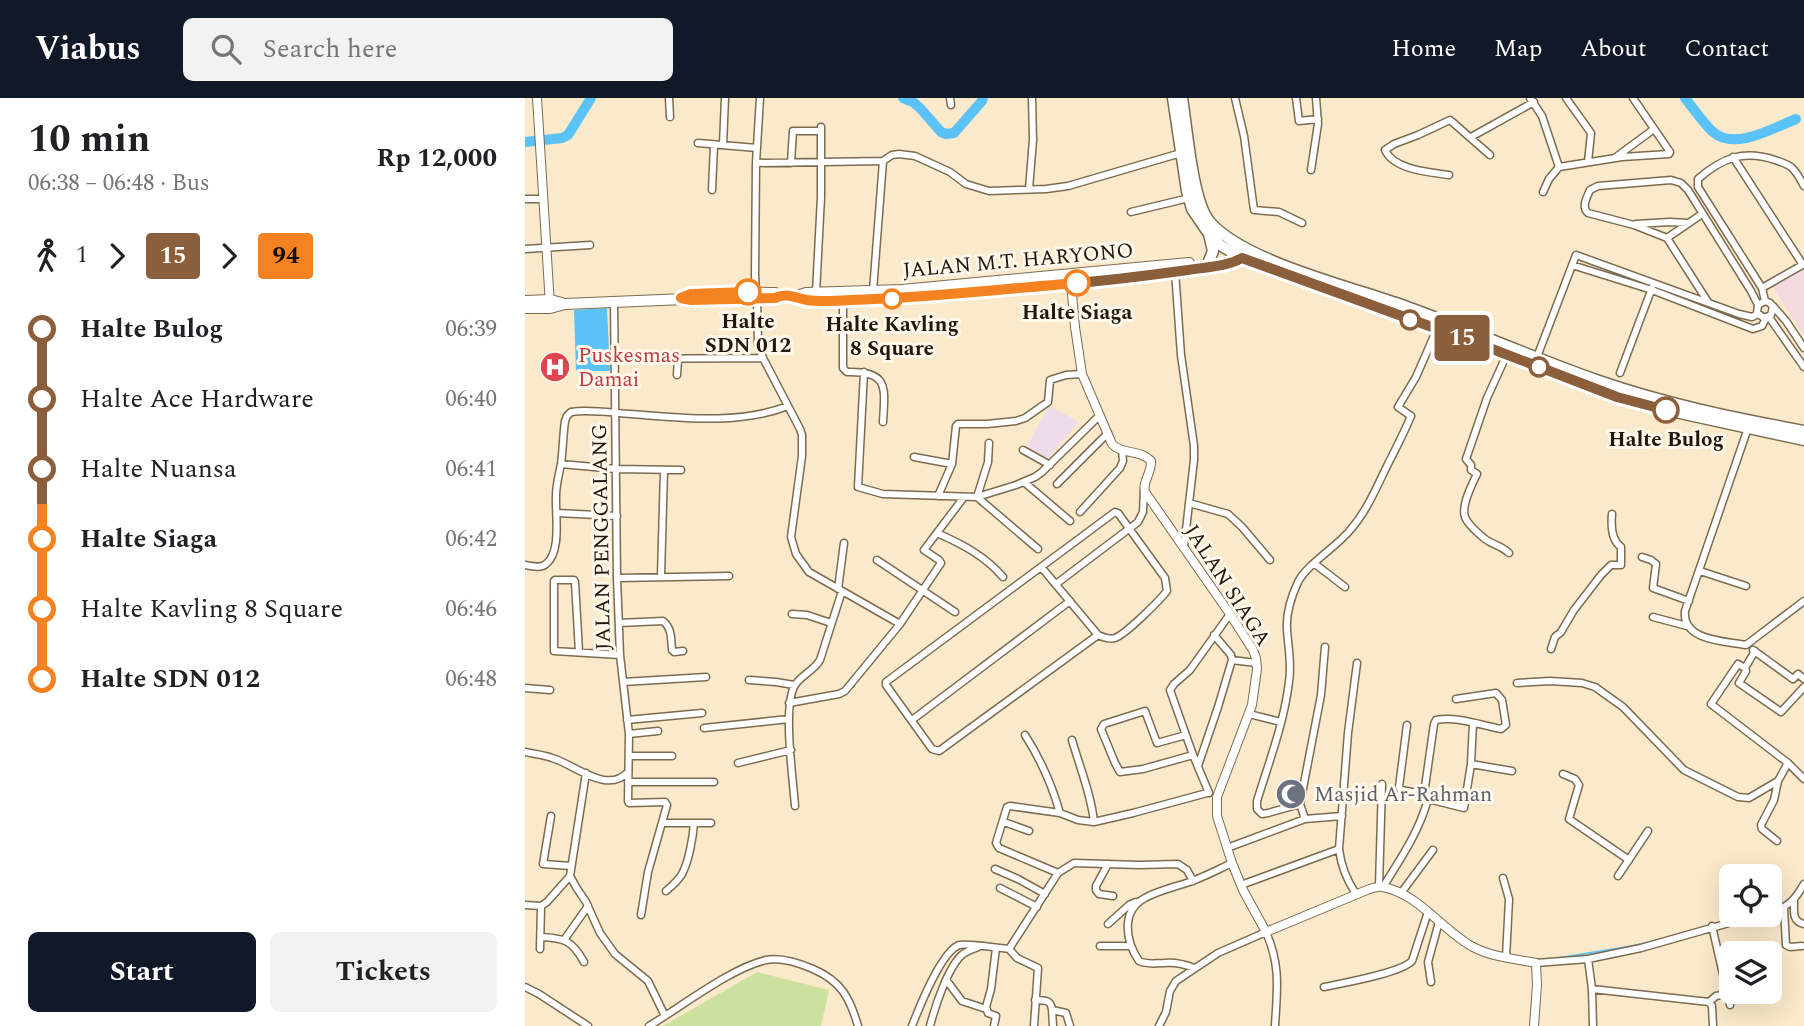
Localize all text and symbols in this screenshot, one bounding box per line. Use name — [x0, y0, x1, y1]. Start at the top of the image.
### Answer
search box — [183, 18, 673, 81]
text: Viabus — [35, 24, 141, 74]
text: Search here — [263, 29, 397, 69]
icon: search — [207, 30, 245, 68]
text: Home — [1391, 31, 1456, 67]
text: Map — [1494, 31, 1542, 67]
text: About — [1580, 31, 1646, 67]
text: Contact — [1684, 31, 1769, 67]
text: 10 min — [28, 111, 150, 169]
text: Rp 12,000 — [376, 138, 497, 178]
text: 06:38 – 06:48 · Bus — [28, 166, 210, 201]
street label: JALAN M.T. HARYONO — [901, 235, 1135, 287]
icon: walk — [28, 237, 66, 275]
icon: forward — [98, 237, 136, 275]
icon: forward — [210, 237, 248, 275]
text: 1 — [76, 238, 88, 273]
text: 15 — [160, 238, 186, 274]
text: 94 — [272, 238, 299, 274]
marker: Halte Siaga — [1064, 270, 1090, 296]
marker: Halte SDN 012 — [735, 279, 761, 305]
marker: Halte Kavling 8 Square — [882, 289, 902, 309]
place label: Halte Siaga — [1022, 297, 1133, 329]
place label: Halte SDN 012 — [705, 306, 791, 362]
text: Halte Bulog — [80, 309, 223, 349]
place label: Halte Kavling 8 Square — [825, 309, 959, 365]
unlabelled marker — [1400, 310, 1420, 330]
text: 06:39 — [445, 312, 497, 347]
line badge: 15 — [1431, 315, 1493, 361]
text: 15 — [1449, 320, 1475, 356]
place label: Puskesmas Damai — [578, 340, 680, 396]
hospital icon: Puskesmas Damai — [538, 350, 572, 384]
unlabelled marker — [1529, 357, 1549, 377]
text: Halte Ace Hardware — [80, 379, 314, 419]
text: 06:40 — [445, 382, 497, 417]
marker: Halte Bulog — [1653, 397, 1679, 423]
street label: JALAN PENGGALANG — [584, 423, 620, 651]
place label: Halte Bulog — [1608, 424, 1724, 456]
text: Halte Nuansa — [80, 449, 237, 489]
text: 06:41 — [445, 452, 497, 487]
street label: JALAN SIAGA — [1176, 518, 1279, 653]
text: Halte Siaga — [80, 519, 217, 559]
text: 06:42 — [445, 522, 497, 557]
text: Halte Kavling 8 Square — [80, 589, 343, 629]
text: 06:46 — [445, 592, 497, 627]
text: Halte SDN 012 — [80, 659, 260, 699]
text: 06:48 — [445, 662, 497, 697]
mosque icon: Masjid Ar-Rahman — [1274, 777, 1308, 811]
place label: Masjid Ar-Rahman — [1314, 779, 1492, 811]
map controls — [1719, 864, 1782, 1004]
button: locate — [1719, 864, 1782, 927]
button: Start — [28, 932, 256, 1012]
button: Tickets — [270, 932, 497, 1012]
button: layers — [1719, 941, 1782, 1004]

